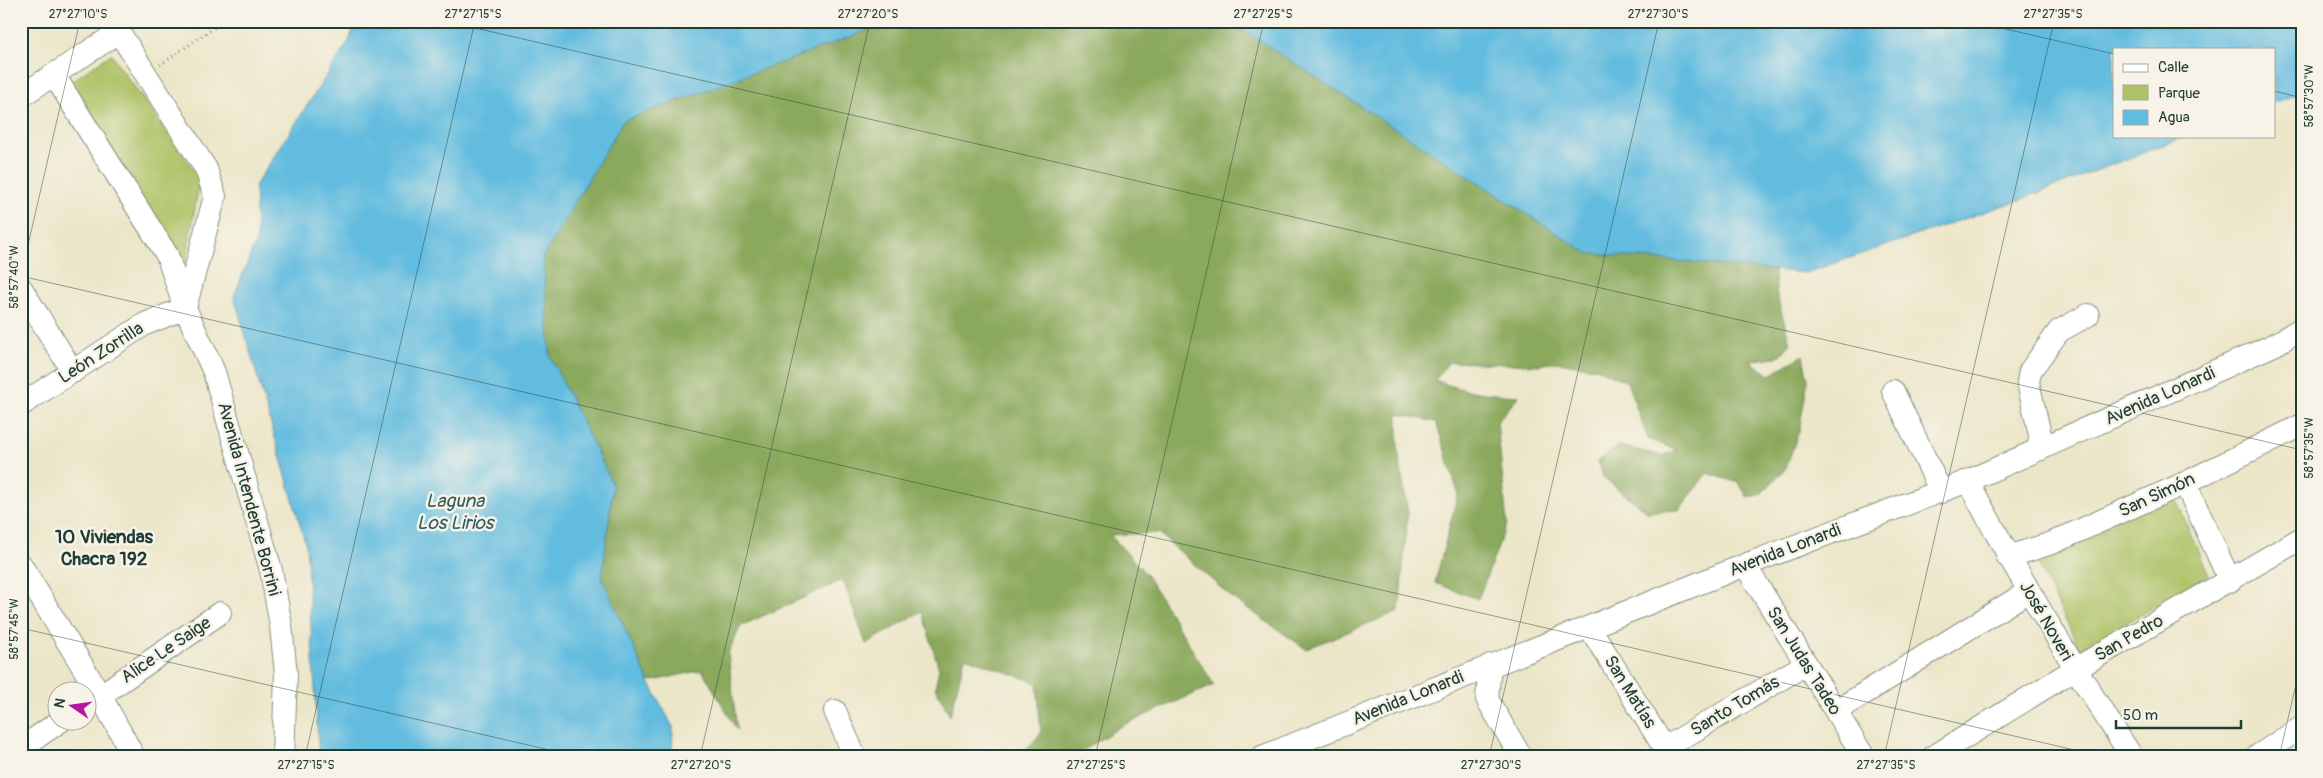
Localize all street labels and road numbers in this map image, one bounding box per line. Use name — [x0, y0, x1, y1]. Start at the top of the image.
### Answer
street label: León Zorrilla — [54, 317, 148, 389]
street label: Avenida Lonardi — [2101, 361, 2219, 431]
street label: Avenida Intendente Borrini — [212, 400, 286, 598]
street label: San Simón — [2115, 467, 2199, 523]
street label: Avenida Lonardi — [1726, 518, 1844, 582]
street label: José Noveri — [2014, 577, 2078, 665]
street label: San Judas Tadeo — [1761, 602, 1847, 720]
street label: San Pedro — [2090, 609, 2168, 667]
street label: Alice Le Saige — [116, 611, 216, 689]
street label: San Matías — [1599, 651, 1661, 733]
street label: Avenida Lonardi — [1349, 665, 1467, 731]
street label: Santo Tomás — [1686, 670, 1784, 742]

